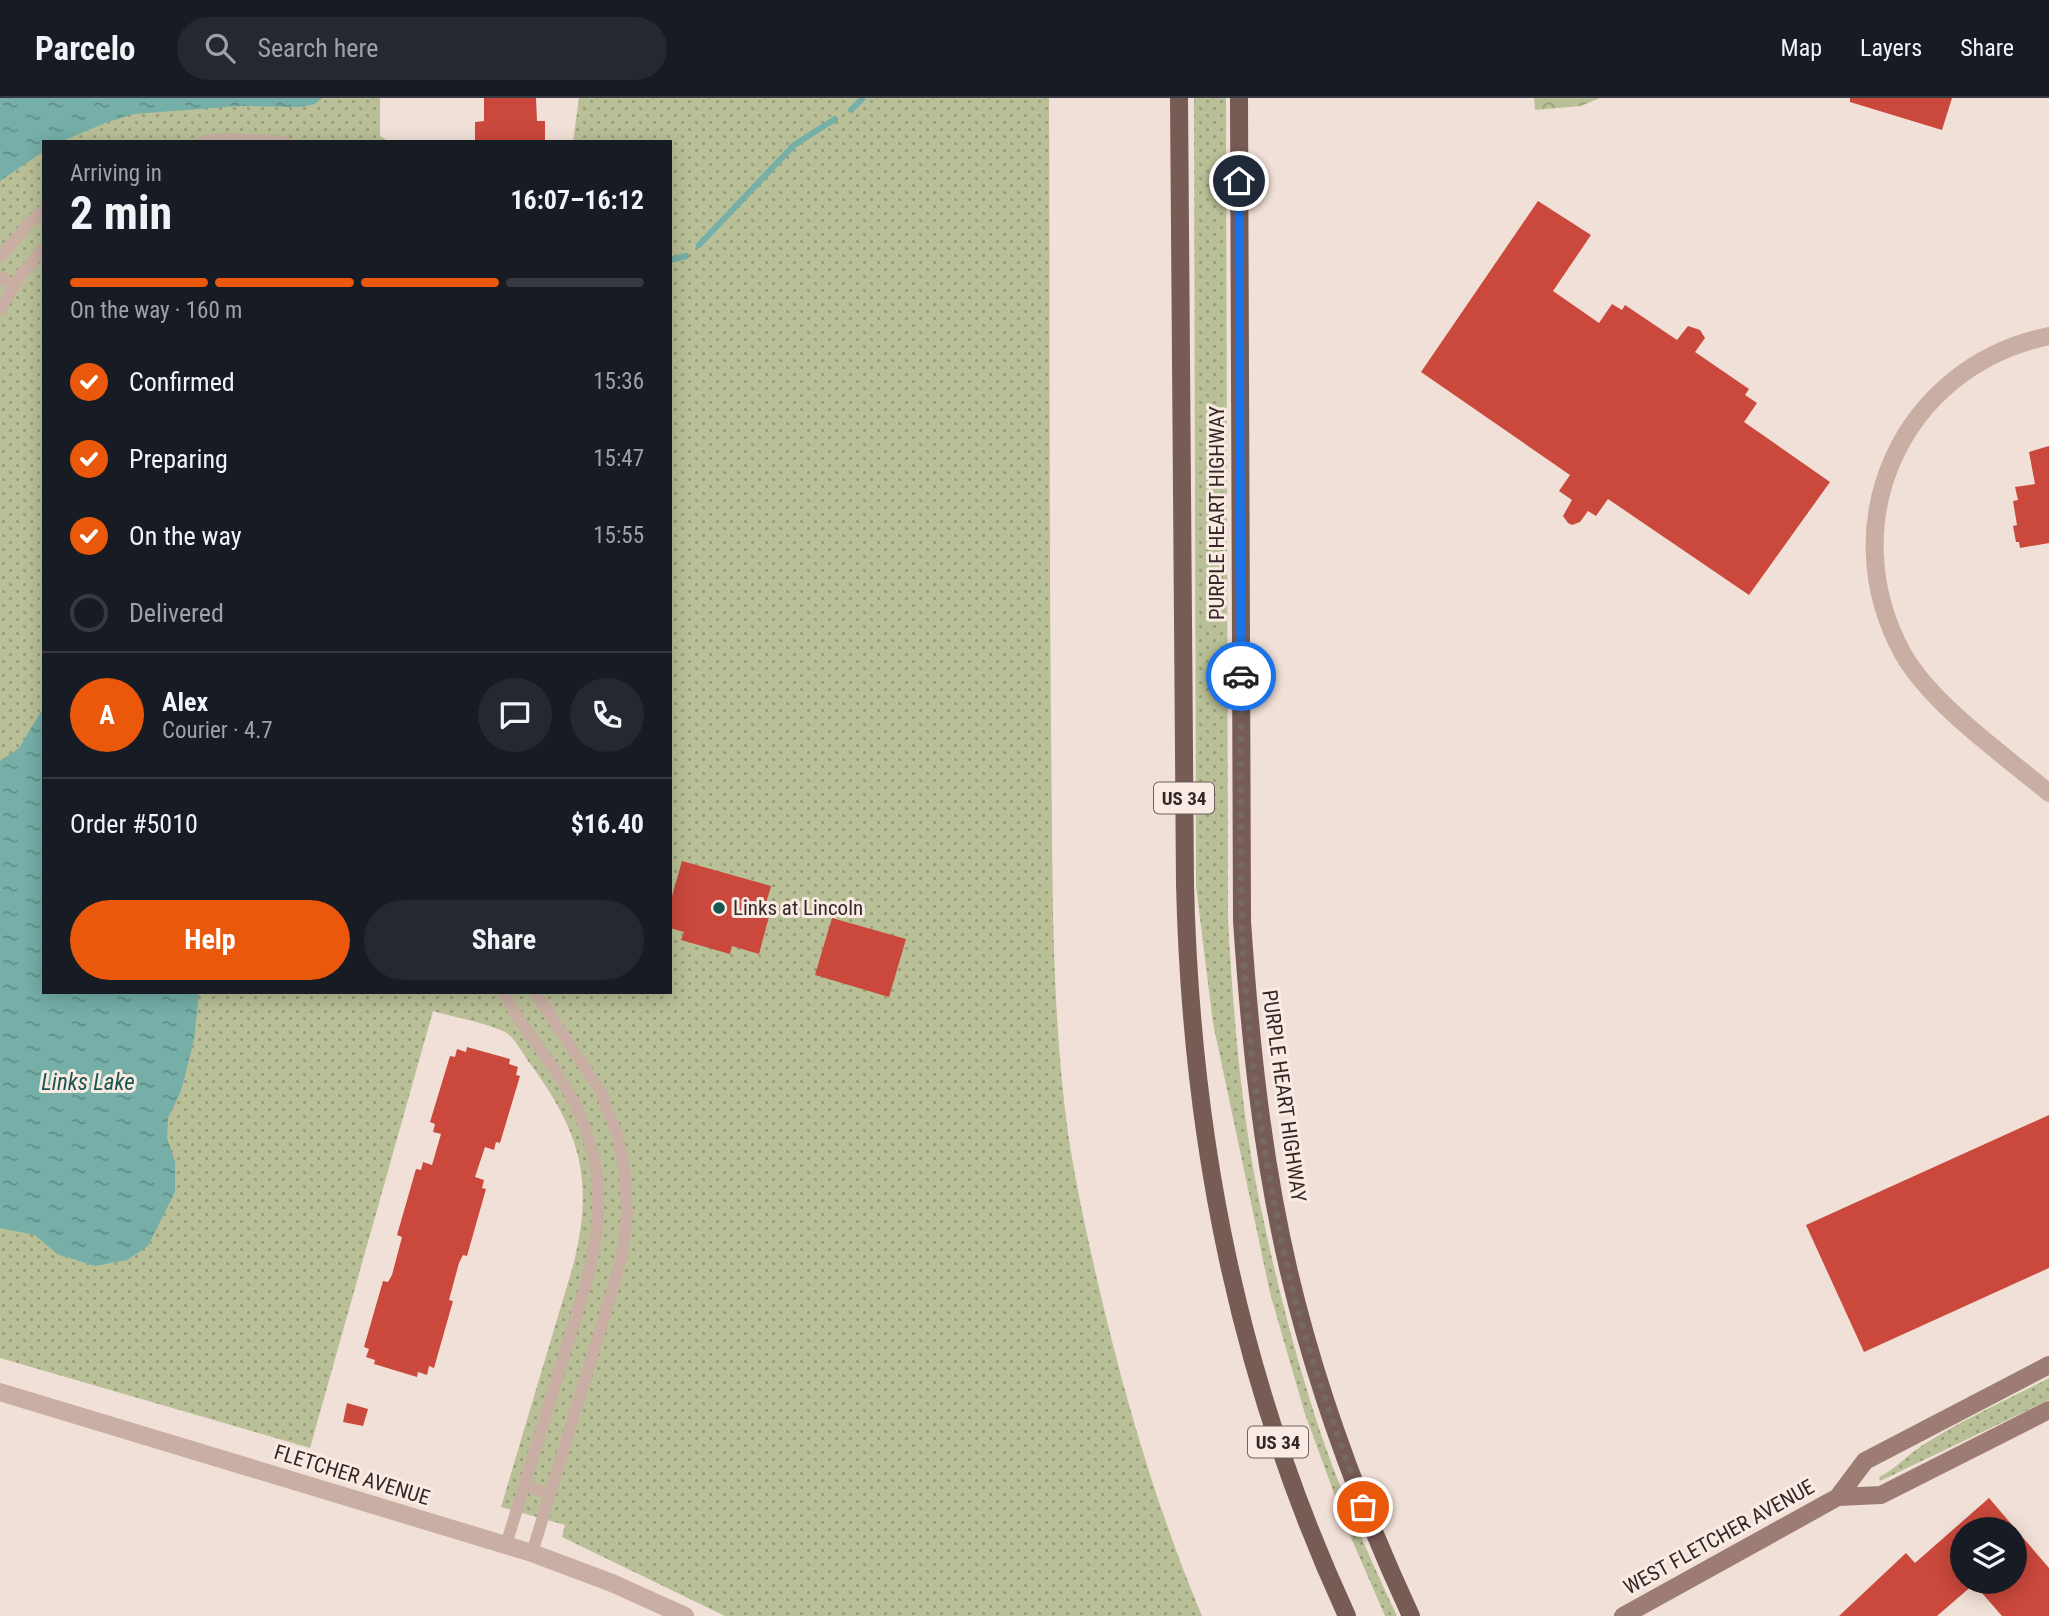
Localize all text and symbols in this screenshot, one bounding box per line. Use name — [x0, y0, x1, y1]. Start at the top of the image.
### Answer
search box — [177, 17, 667, 80]
text: Parcelo — [35, 29, 135, 68]
icon: search — [201, 29, 239, 67]
text: Search here — [257, 33, 378, 63]
text: Map — [1781, 34, 1822, 62]
text: Layers — [1860, 34, 1922, 62]
text: Share — [1960, 34, 2014, 62]
pin — [1209, 151, 1269, 211]
text: Arriving in — [70, 160, 162, 187]
icon: home — [1220, 162, 1258, 200]
text: 16:07–16:12 — [510, 185, 644, 215]
text: 2 min — [70, 186, 172, 240]
text: On the way · 160 m — [70, 297, 242, 324]
icon: check — [70, 363, 108, 401]
text: Confirmed — [129, 367, 235, 397]
text: 15:36 — [593, 368, 644, 395]
street label: PURPLE HEART HIGHWAY — [1205, 406, 1229, 620]
icon: check — [70, 440, 108, 478]
text: Preparing — [129, 444, 228, 474]
text: 15:47 — [593, 445, 644, 472]
icon: check — [70, 517, 108, 555]
text: On the way — [129, 521, 242, 551]
text: 15:55 — [593, 522, 644, 549]
text: Delivered — [129, 598, 224, 628]
courier — [1206, 641, 1276, 711]
icon: car — [1222, 657, 1260, 695]
button: chat — [478, 678, 552, 752]
button: phone — [570, 678, 644, 752]
text: Alex — [162, 687, 208, 717]
text: A — [99, 700, 115, 730]
text: Courier · 4.7 — [162, 717, 273, 744]
road number: US 34 — [1154, 782, 1214, 814]
text: Order #5010 — [70, 809, 198, 839]
text: $16.40 — [571, 809, 644, 839]
place label: Links at Lincoln — [733, 896, 863, 920]
button: Help — [70, 900, 350, 980]
button: Share — [364, 900, 644, 980]
marker: Links at Lincoln — [711, 900, 727, 916]
street label: PURPLE HEART HIGHWAY — [1257, 988, 1311, 1204]
water label: Links Lake — [41, 1069, 135, 1096]
road number: US 34 — [1248, 1426, 1308, 1458]
street label: FLETCHER AVENUE — [271, 1440, 433, 1510]
street label: WEST FLETCHER AVENUE — [1620, 1475, 1818, 1599]
pin — [1333, 1477, 1393, 1537]
icon: bag — [1344, 1488, 1382, 1526]
map controls — [1950, 1517, 2027, 1594]
button: layers — [1950, 1517, 2027, 1594]

